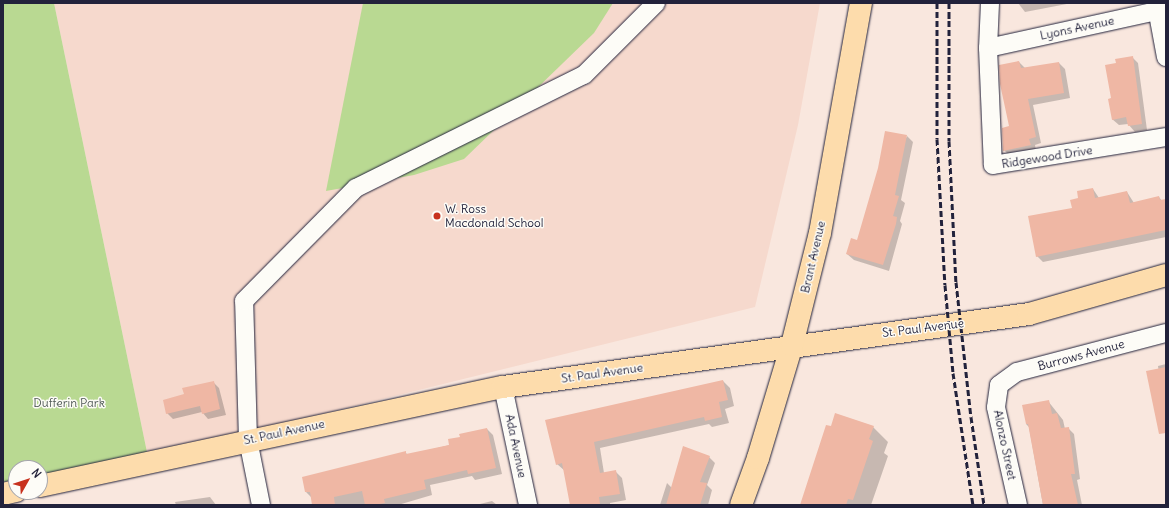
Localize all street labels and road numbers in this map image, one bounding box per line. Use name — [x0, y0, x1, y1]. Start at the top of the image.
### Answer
street label: Lyons Avenue — [1039, 13, 1115, 43]
street label: Ridgewood Drive — [1001, 143, 1093, 171]
street label: Brant Avenue — [798, 220, 828, 294]
street label: St. Paul Avenue — [881, 316, 965, 340]
street label: Burrows Avenue — [1036, 336, 1126, 374]
street label: St. Paul Avenue — [560, 360, 644, 386]
street label: Alonzo Street — [991, 409, 1019, 481]
street label: Ada Avenue — [502, 413, 530, 479]
street label: St. Paul Avenue — [242, 416, 326, 448]

